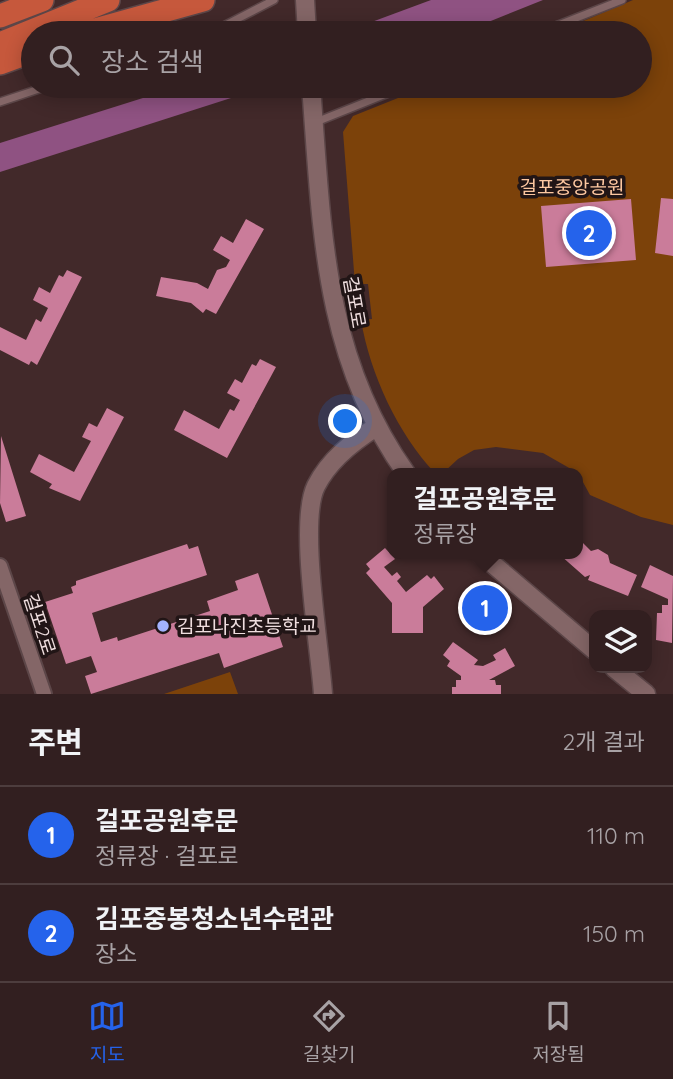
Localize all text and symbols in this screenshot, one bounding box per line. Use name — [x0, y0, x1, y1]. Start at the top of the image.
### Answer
search box — [21, 21, 652, 98]
icon: search — [45, 41, 83, 79]
text: 장소 검색 — [101, 45, 204, 78]
park label: 걸포중앙공원 — [520, 175, 624, 199]
pin: 2 — [566, 207, 612, 259]
street label: 걸포로 — [339, 274, 371, 330]
your location — [328, 404, 362, 438]
popup — [387, 468, 583, 559]
text: 걸포공원후문 — [413, 482, 557, 515]
text: 정류장 — [413, 519, 477, 548]
pin: 1 — [462, 582, 508, 634]
street label: 걸포2로 — [19, 590, 61, 658]
map controls — [589, 610, 652, 673]
button: layers — [589, 610, 652, 673]
place label: 김포나진초등학교 — [177, 614, 317, 638]
marker: 김포나진초등학교 — [155, 618, 171, 634]
text: 주변 — [28, 723, 83, 761]
text: 2개 결과 — [562, 727, 645, 756]
text: 걸포공원후문 — [95, 804, 239, 837]
text: 1 — [47, 821, 55, 850]
text: 110 m — [587, 821, 645, 850]
text: 정류장 · 걸포로 — [95, 841, 239, 870]
text: 김포중봉청소년수련관 — [95, 902, 334, 935]
text: 2 — [44, 919, 58, 948]
text: 150 m — [583, 919, 645, 948]
text: 장소 — [95, 939, 137, 968]
tab: 지도 — [88, 997, 126, 1066]
tab: 길찾기 — [303, 997, 355, 1066]
tab: 저장됨 — [532, 997, 585, 1066]

